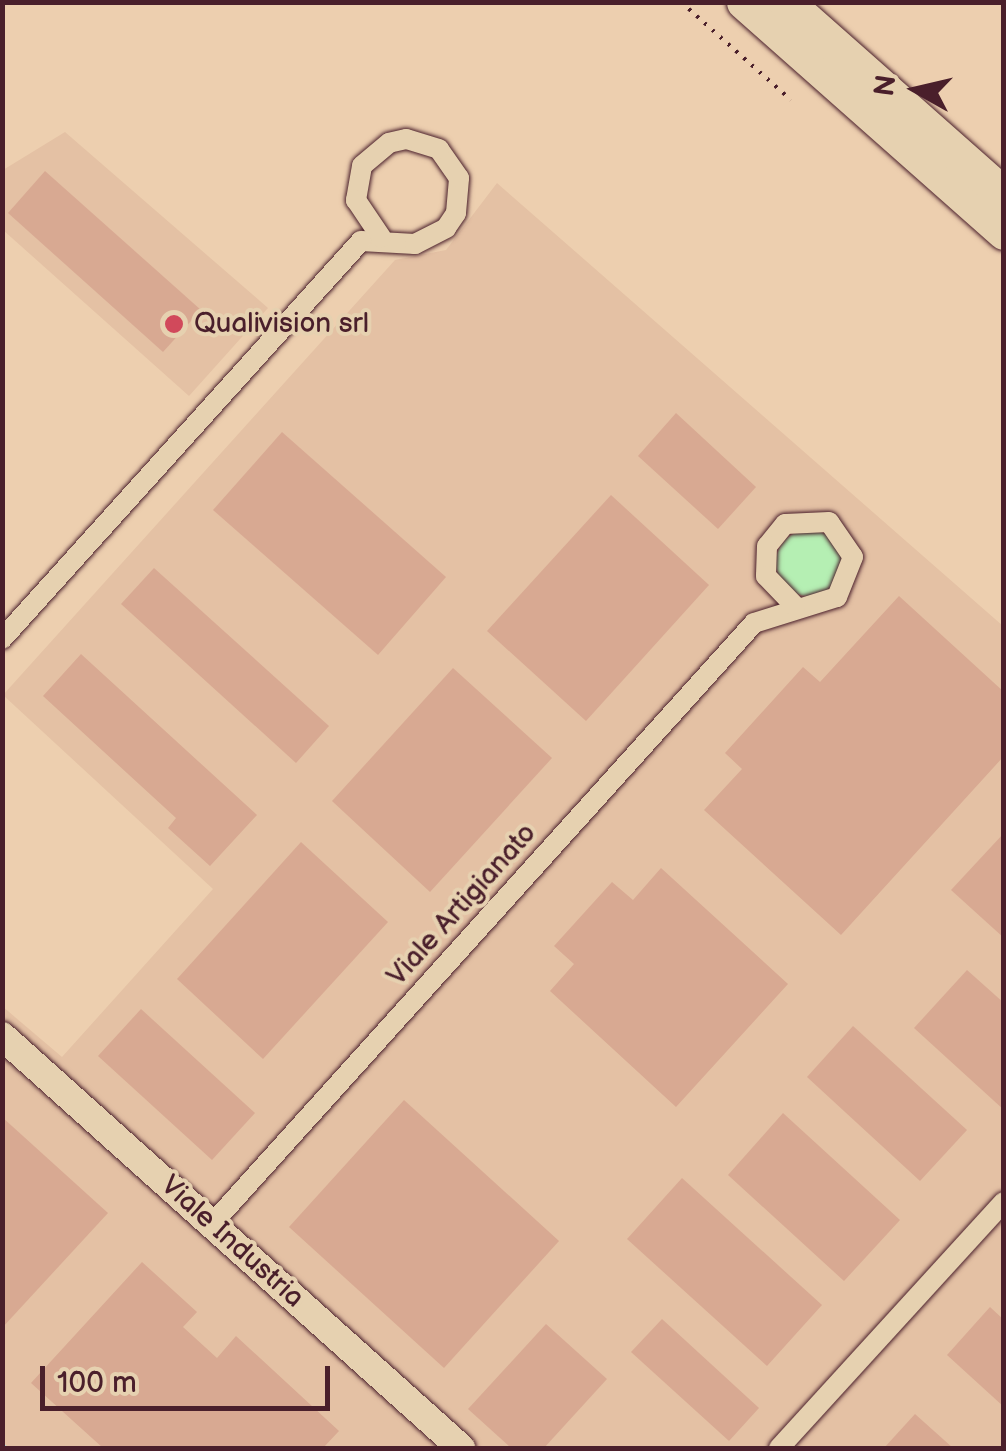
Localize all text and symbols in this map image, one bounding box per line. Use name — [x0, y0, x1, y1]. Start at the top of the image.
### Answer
north arrow — [866, 40, 966, 140]
text: N — [868, 73, 904, 98]
place label: Qualivision srl — [194, 307, 369, 341]
marker: Qualivision srl — [163, 313, 185, 335]
street label: Viale Artigianato — [380, 817, 544, 993]
street label: Viale Industria — [154, 1169, 310, 1315]
scale bar — [45, 1346, 335, 1408]
text: 100 m — [57, 1365, 137, 1401]

